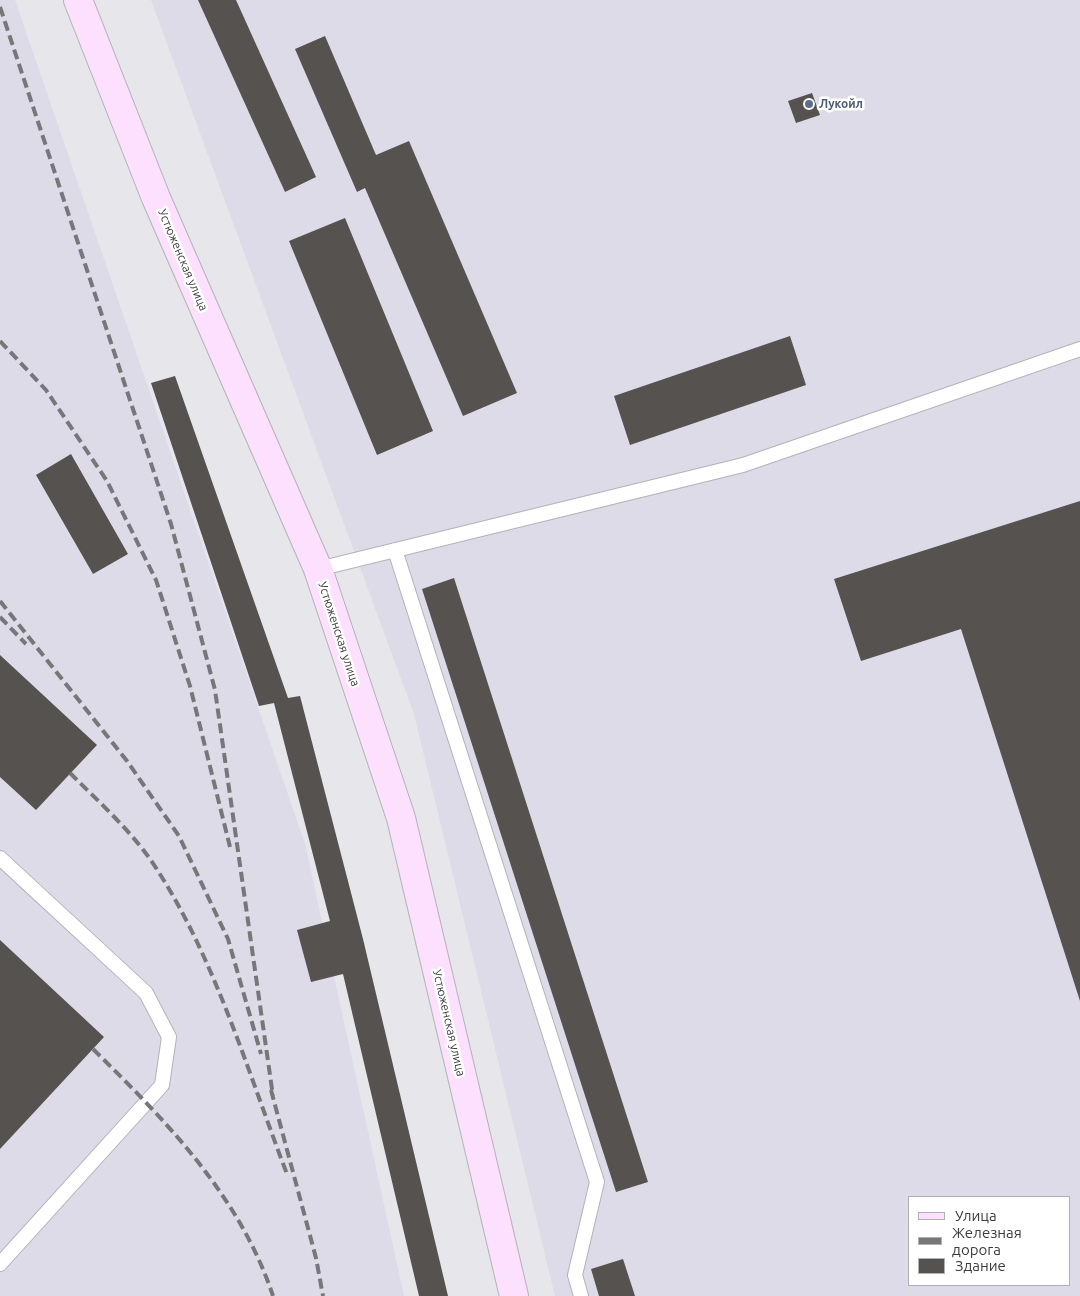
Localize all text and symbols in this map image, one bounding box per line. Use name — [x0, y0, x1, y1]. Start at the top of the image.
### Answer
place label: Лукойл — [819, 97, 863, 111]
marker: Лукойл — [803, 98, 815, 110]
street label: Устюженская улица — [155, 207, 211, 313]
street label: Устюженская улица — [315, 580, 363, 688]
street label: Устюженская улица — [430, 968, 468, 1078]
legend — [908, 1196, 1070, 1286]
text: Улица — [955, 1207, 997, 1224]
text: Железная дорога — [952, 1224, 1022, 1258]
text: Здание — [955, 1257, 1006, 1274]

